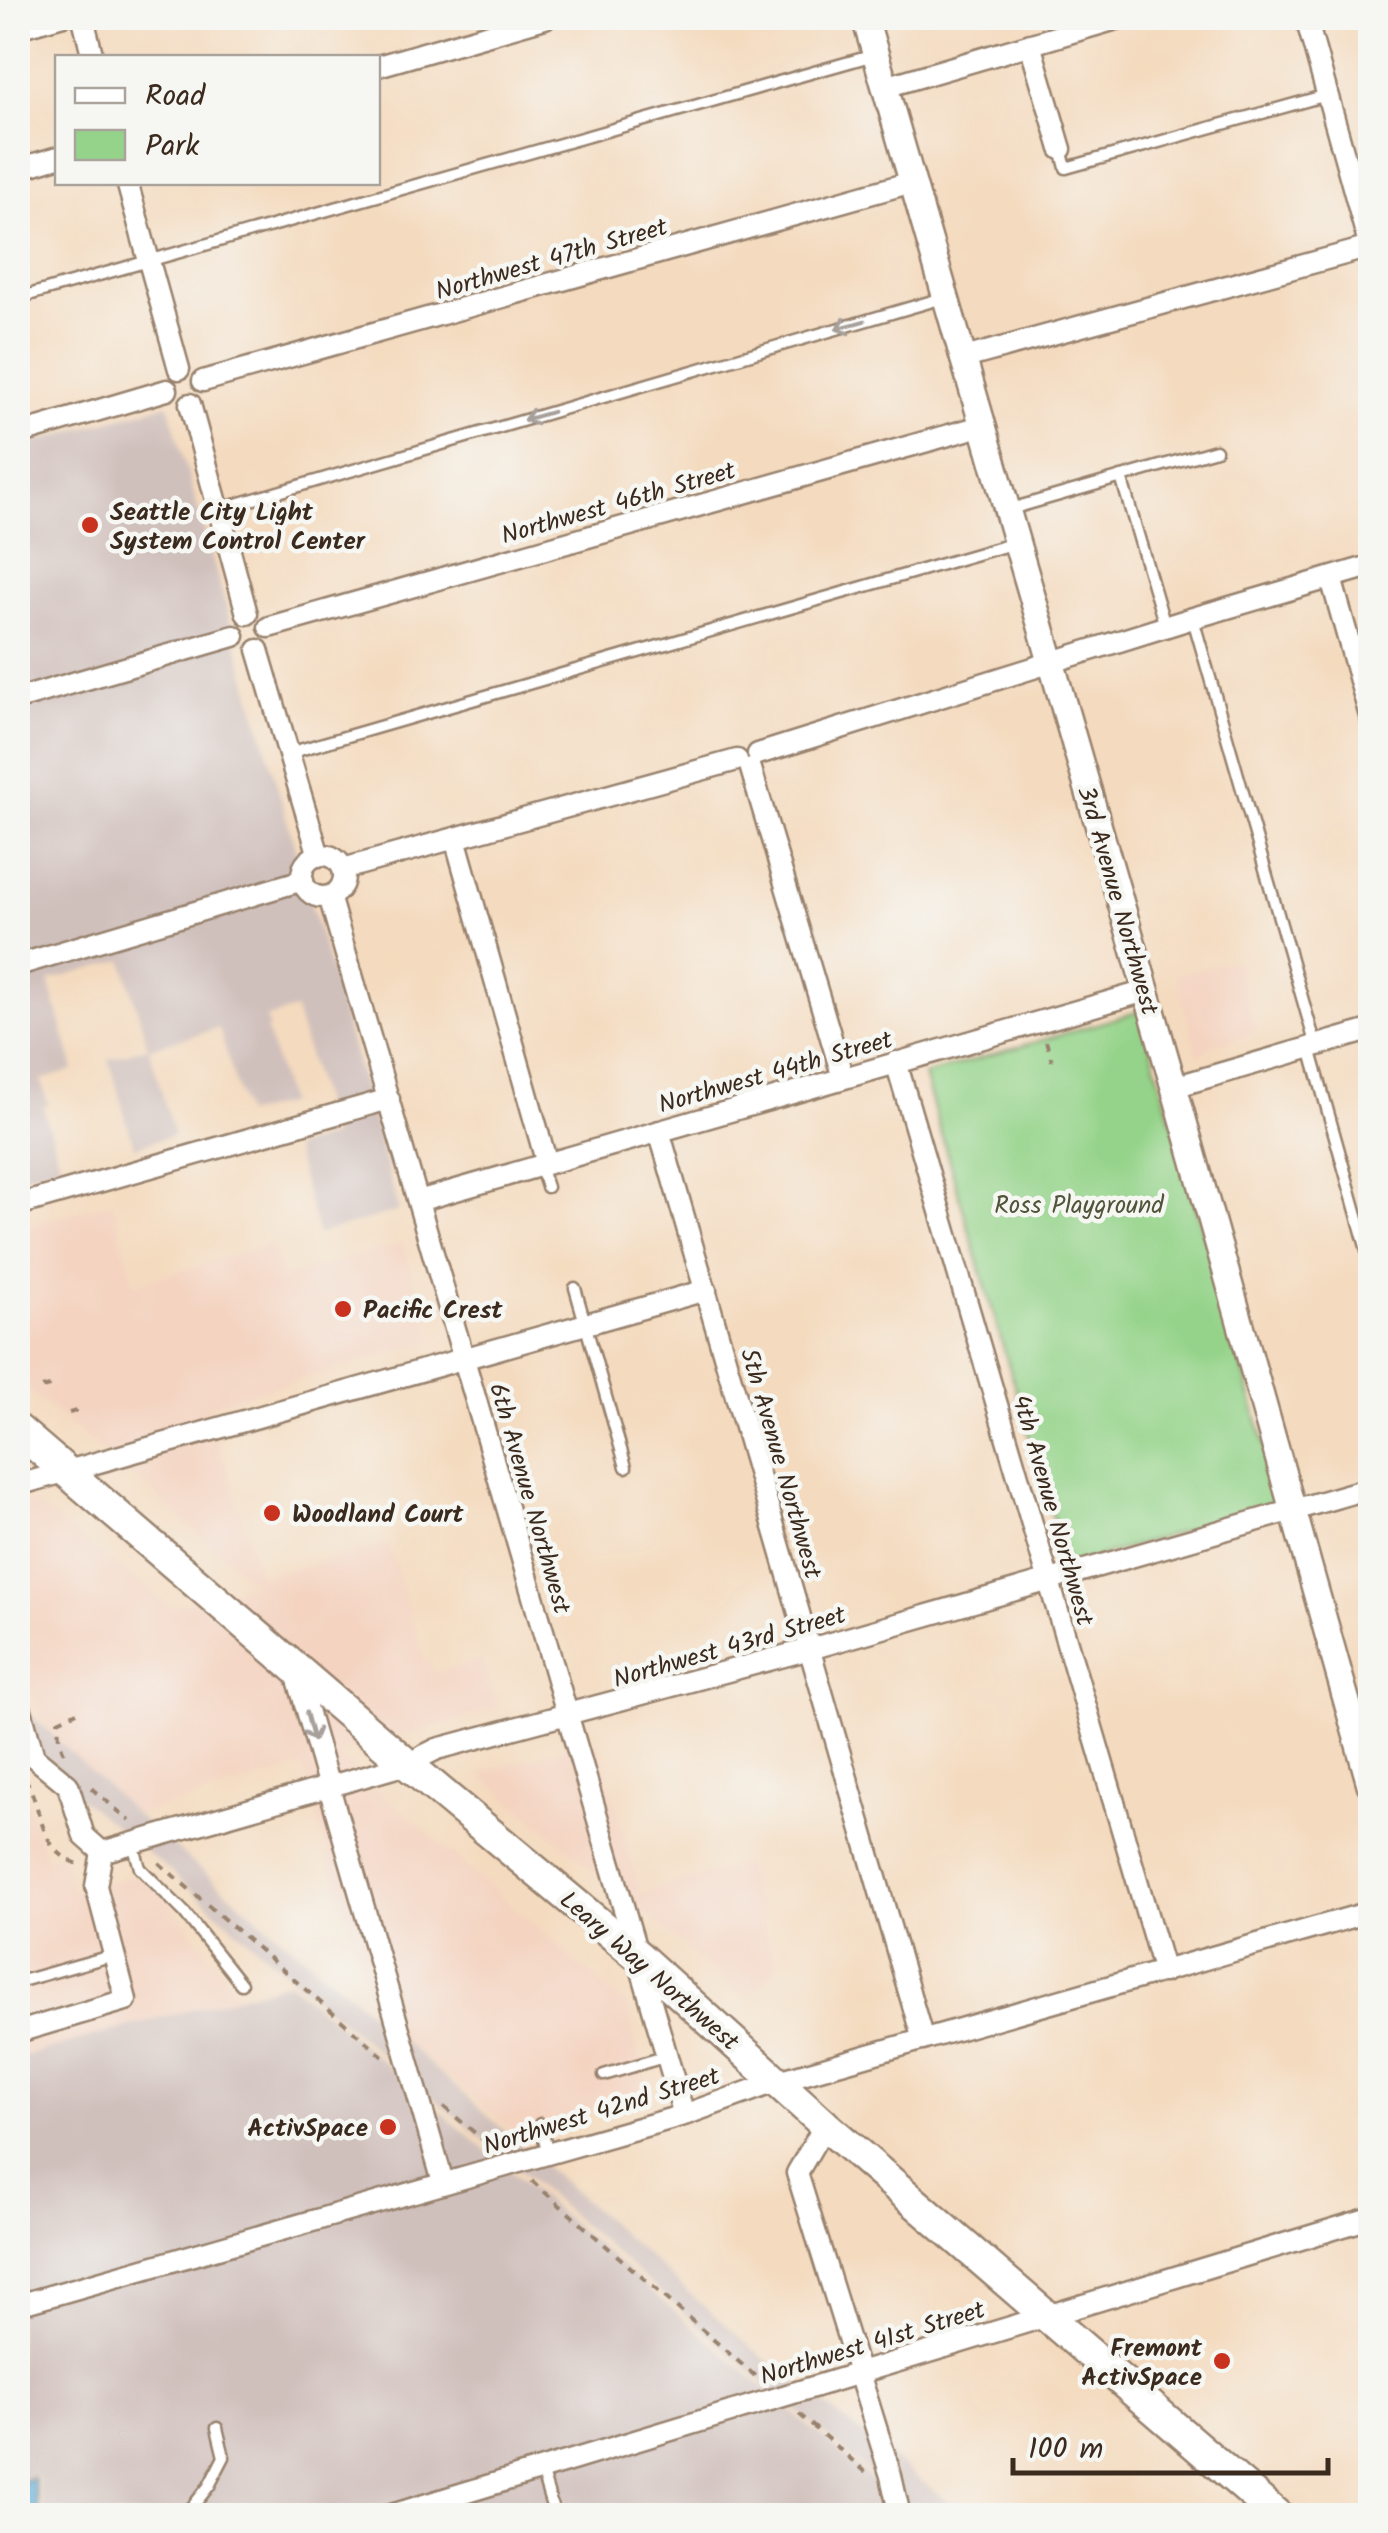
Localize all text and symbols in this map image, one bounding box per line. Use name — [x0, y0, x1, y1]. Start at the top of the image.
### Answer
legend — [55, 55, 380, 185]
text: Road — [145, 73, 206, 121]
text: Park — [145, 123, 200, 171]
street label: Northwest 47th Street — [431, 208, 673, 312]
one-way arrow — [835, 317, 866, 335]
one-way arrow — [523, 408, 554, 426]
street label: Northwest 46th Street — [497, 451, 741, 557]
place label: Seattle City Light System Control Center — [110, 493, 366, 562]
marker: Seattle City Light System Control Center — [79, 514, 101, 536]
street label: 3rd Avenue Northwest — [1065, 781, 1169, 1020]
street label: Northwest 44th Street — [654, 1020, 898, 1126]
park label: Ross Playground — [994, 1186, 1165, 1226]
place label: Pacific Crest — [363, 1291, 503, 1331]
marker: Pacific Crest — [332, 1298, 354, 1320]
street label: 5th Avenue Northwest — [728, 1344, 832, 1584]
street label: 6th Avenue Northwest — [477, 1378, 581, 1619]
street label: 4th Avenue Northwest — [1000, 1390, 1104, 1631]
place label: Woodland Court — [292, 1495, 464, 1535]
marker: Woodland Court — [261, 1502, 283, 1524]
street label: Northwest 43rd Street — [609, 1595, 851, 1700]
one-way arrow — [302, 1711, 321, 1742]
street label: Leary Way Northwest — [550, 1882, 748, 2061]
street label: Northwest 42nd Street — [478, 2057, 725, 2167]
place label: ActivSpace — [247, 2109, 368, 2149]
marker: ActivSpace — [377, 2116, 399, 2138]
street label: Northwest 41st Street — [755, 2291, 990, 2397]
place label: Fremont ActivSpace — [1081, 2329, 1203, 2398]
marker: Fremont ActivSpace — [1211, 2350, 1233, 2372]
scale bar — [1013, 2413, 1328, 2475]
text: 100 m — [1028, 2426, 1103, 2474]

